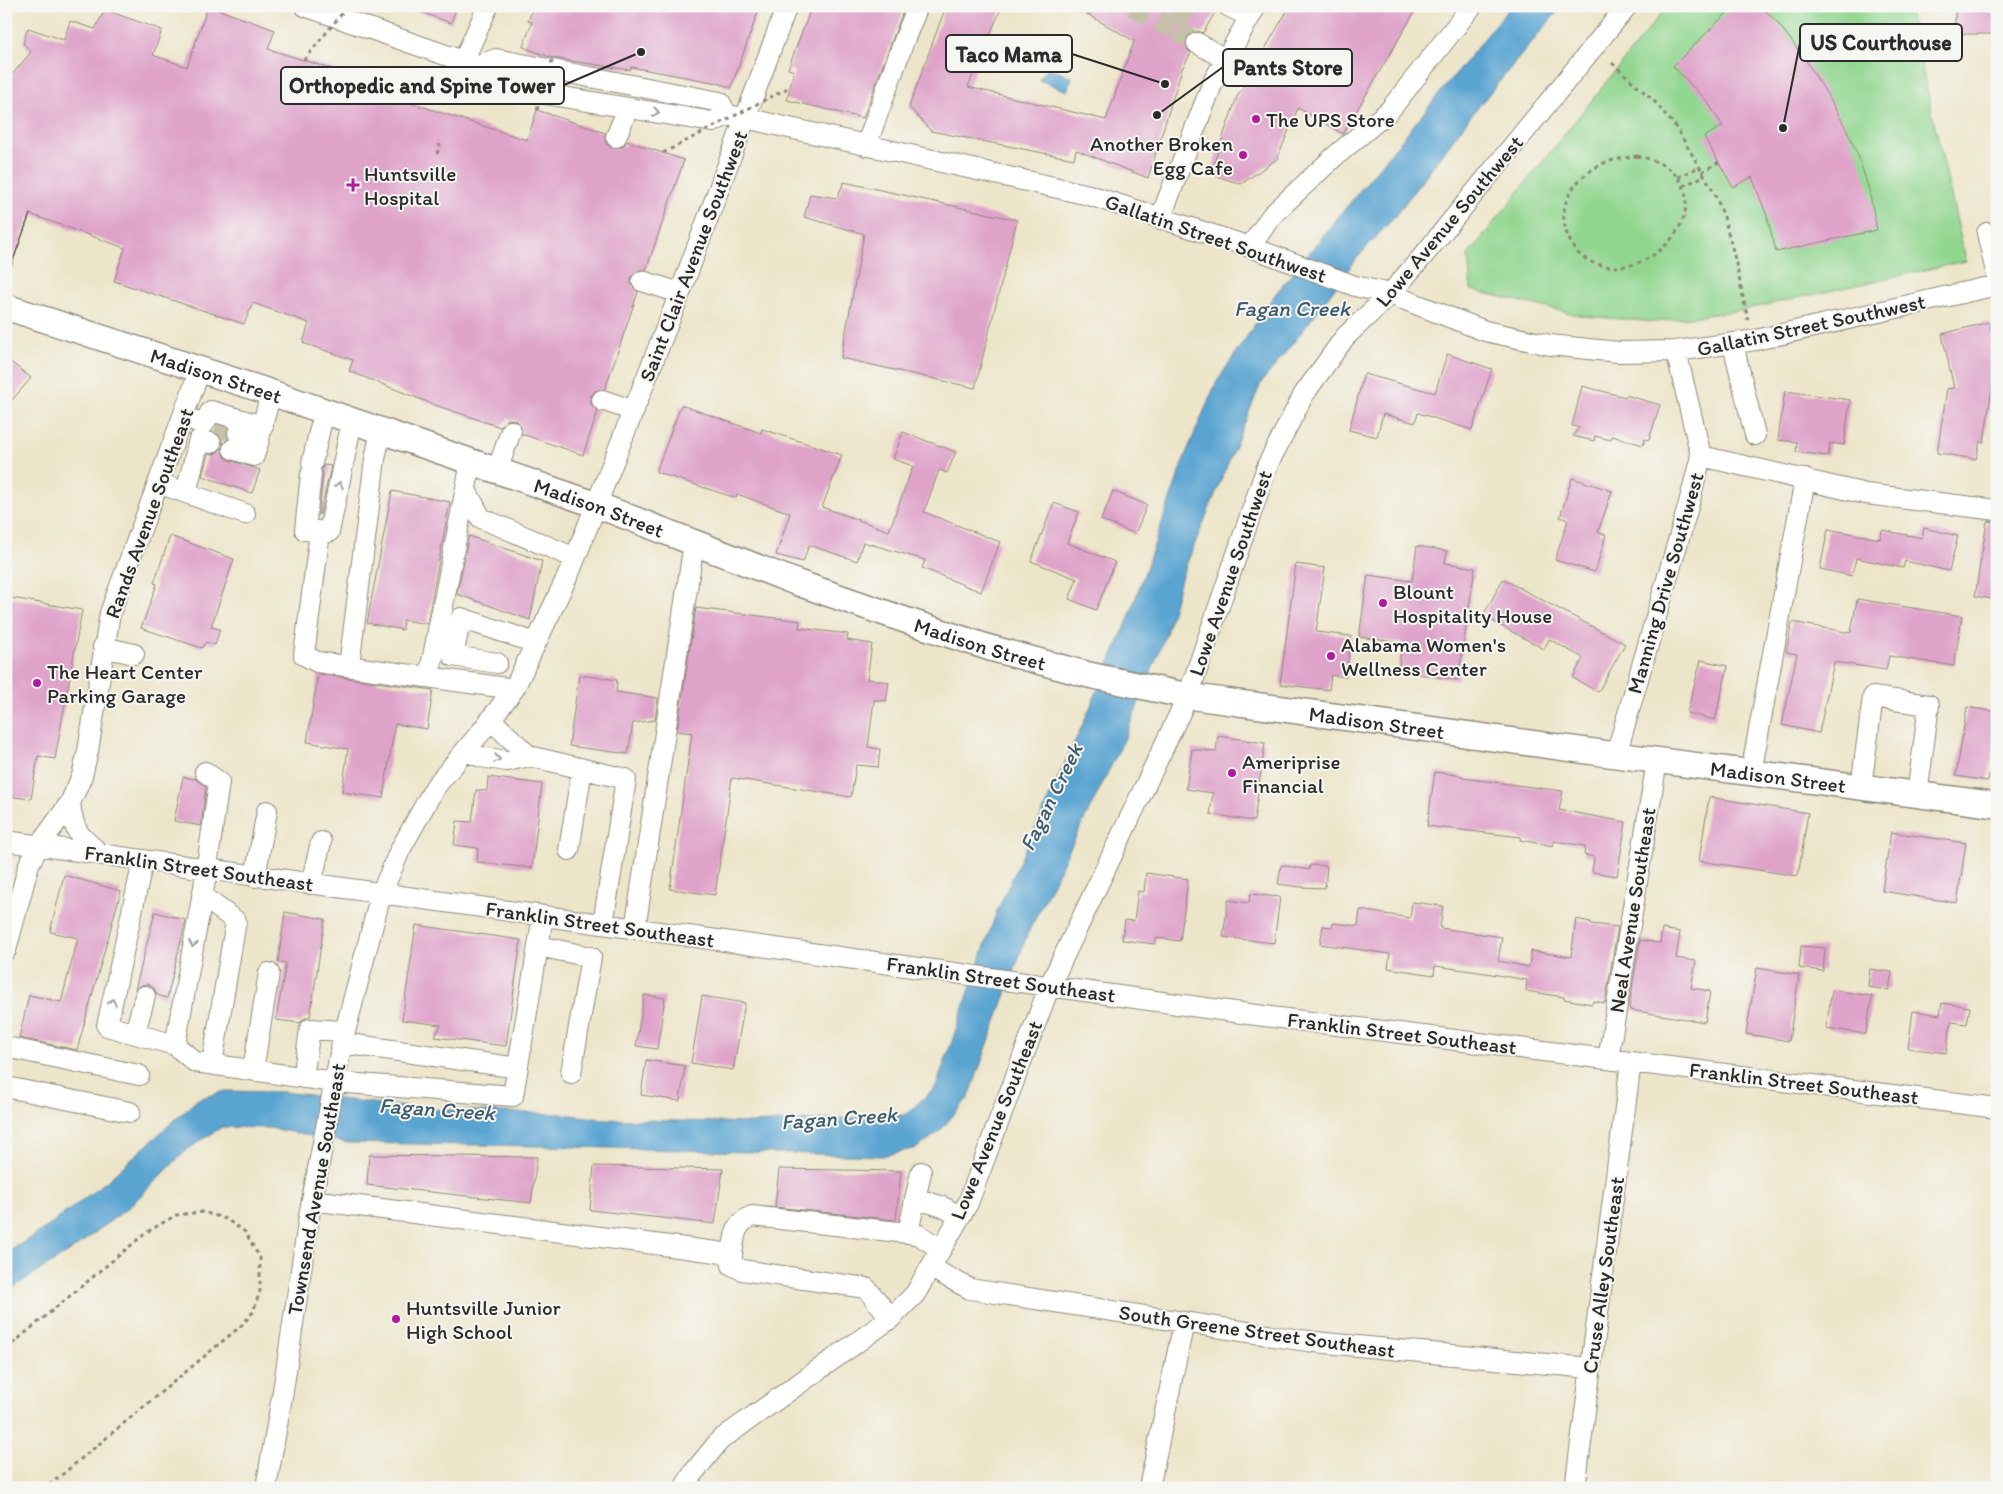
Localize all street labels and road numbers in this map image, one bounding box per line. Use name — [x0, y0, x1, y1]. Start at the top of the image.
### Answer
street label: Saint Clair Avenue Southwest — [633, 127, 753, 385]
street label: Lowe Avenue Southwest — [1370, 130, 1528, 312]
street label: Gallatin Street Southwest — [1102, 188, 1330, 288]
street label: Gallatin Street Southwest — [1695, 289, 1928, 361]
street label: Madison Street — [147, 342, 285, 408]
street label: Rands Avenue Southeast — [99, 404, 199, 622]
street label: Lowe Avenue Southwest — [1183, 467, 1277, 679]
street label: Manning Drive Southwest — [1621, 469, 1709, 697]
street label: Madison Street — [531, 472, 668, 542]
street label: Madison Street — [911, 611, 1049, 675]
street label: Madison Street — [1307, 700, 1446, 744]
street label: Madison Street — [1709, 755, 1848, 798]
street label: Neal Avenue Southeast — [1603, 805, 1661, 1014]
street label: Franklin Street Southeast — [83, 840, 315, 896]
street label: Franklin Street Southeast — [484, 896, 716, 952]
street label: Franklin Street Southeast — [885, 951, 1117, 1007]
street label: Franklin Street Southeast — [1286, 1007, 1518, 1059]
street label: Lowe Avenue Southeast — [945, 1017, 1047, 1223]
street label: Franklin Street Southeast — [1688, 1057, 1920, 1109]
street label: Townsend Avenue Southeast — [281, 1061, 351, 1317]
street label: Cruse Alley Southeast — [1577, 1175, 1629, 1375]
street label: South Greene Street Southeast — [1117, 1299, 1397, 1363]

